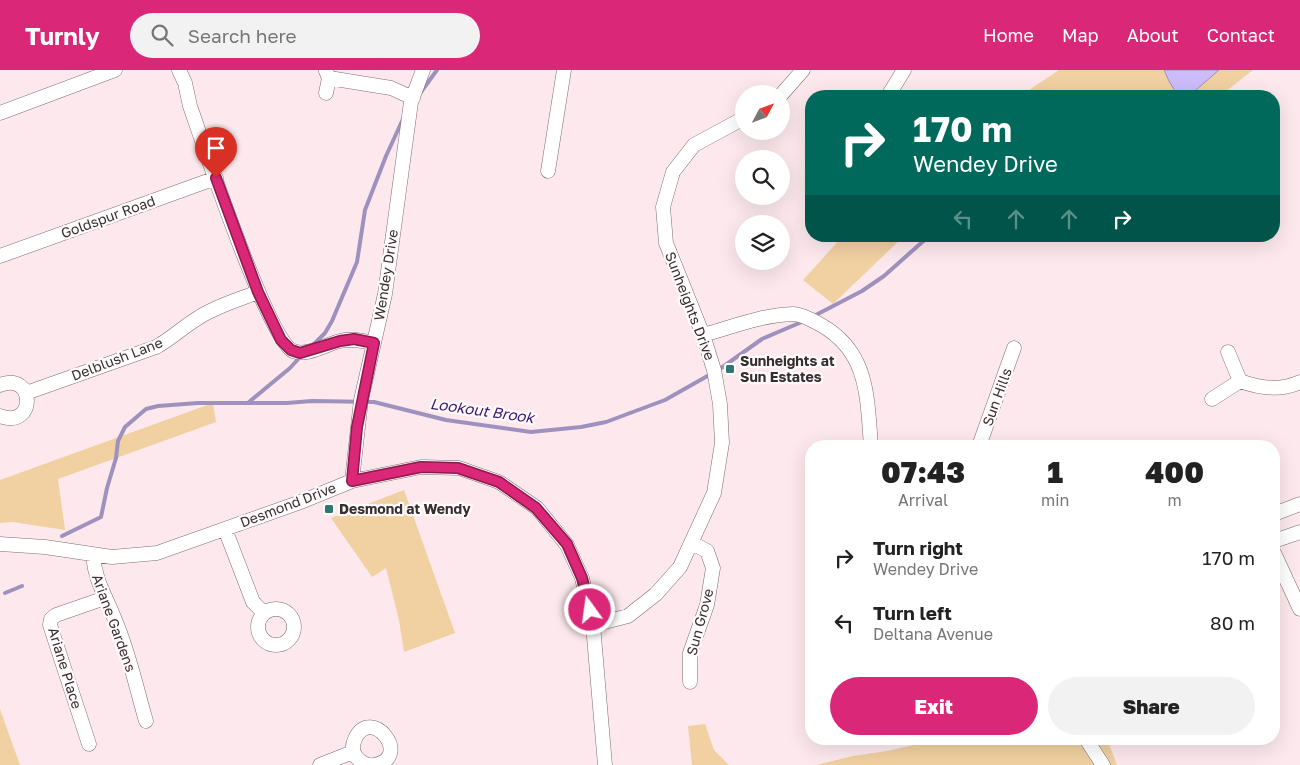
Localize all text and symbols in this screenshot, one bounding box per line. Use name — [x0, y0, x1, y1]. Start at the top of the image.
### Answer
search box — [130, 13, 480, 58]
text: Turnly — [25, 21, 100, 50]
icon: search — [148, 21, 176, 49]
text: Search here — [188, 24, 297, 47]
text: Home — [983, 24, 1034, 46]
text: Map — [1062, 24, 1099, 46]
text: About — [1127, 24, 1179, 46]
text: Contact — [1207, 24, 1275, 46]
north arrow — [735, 85, 790, 140]
map controls — [735, 85, 790, 270]
text: 170 m — [913, 108, 1012, 150]
icon: right — [830, 110, 895, 175]
pin — [195, 127, 237, 178]
icon: arrive — [202, 134, 230, 162]
button: search — [735, 150, 790, 205]
text: Wendey Drive — [913, 150, 1058, 177]
street label: Goldspur Road — [58, 192, 157, 241]
icon: left — [949, 205, 977, 233]
icon: ahead — [1002, 205, 1030, 233]
icon: ahead — [1055, 205, 1083, 233]
icon: right — [1108, 205, 1136, 233]
button: layers — [735, 215, 790, 270]
street label: Wendey Drive — [370, 228, 401, 322]
street label: Sunheights Drive — [662, 249, 719, 362]
street label: Delblush Lane — [69, 333, 165, 384]
place label: Sunheights at Sun Estates — [740, 352, 835, 385]
marker: Sunheights at Sun Estates — [724, 363, 736, 375]
street label: Sun Hills — [978, 366, 1015, 428]
water label: Lookout Brook — [429, 394, 537, 426]
text: 07:43 — [881, 454, 965, 490]
text: 1 — [1047, 454, 1063, 490]
text: 400 — [1145, 454, 1204, 490]
street label: Desmond Drive — [237, 478, 338, 531]
text: Arrival — [898, 490, 948, 510]
text: min — [1041, 490, 1069, 510]
text: m — [1168, 490, 1182, 510]
place label: Desmond at Wendy — [339, 500, 471, 517]
marker: Desmond at Wendy — [323, 503, 335, 515]
text: Turn right — [873, 536, 963, 559]
icon: right — [830, 544, 858, 572]
text: 170 m — [1202, 546, 1255, 569]
text: Wendey Drive — [873, 559, 978, 579]
street label: Ariane Gardens — [89, 572, 140, 674]
position arrow — [563, 583, 615, 635]
street label: Sun Grove — [682, 587, 717, 657]
text: Turn left — [873, 601, 952, 624]
icon: left — [830, 609, 858, 637]
text: 80 m — [1210, 611, 1255, 634]
text: Deltana Avenue — [873, 624, 993, 644]
street label: Ariane Place — [45, 625, 86, 711]
button: Exit — [830, 677, 1038, 735]
button: Share — [1048, 677, 1255, 735]

